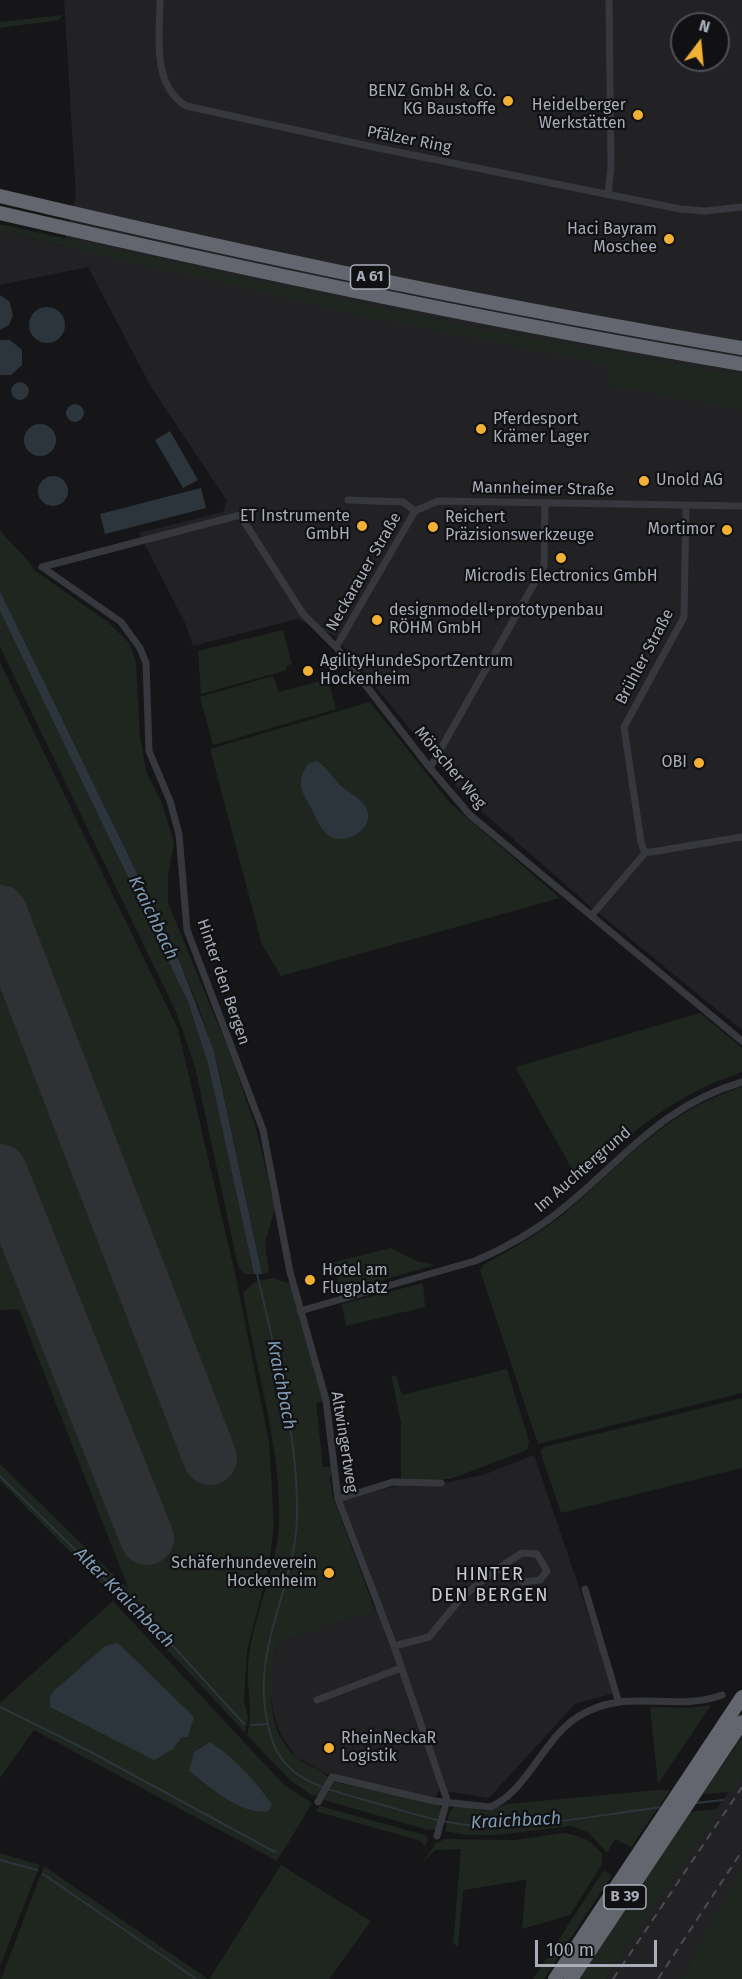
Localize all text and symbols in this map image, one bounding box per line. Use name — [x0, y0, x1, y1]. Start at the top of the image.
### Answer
north arrow — [670, 12, 730, 72]
text: N — [697, 16, 712, 37]
place label: BENZ GmbH & Co. KG Baustoffe — [368, 82, 496, 120]
marker: BENZ GmbH & Co. KG Baustoffe — [501, 94, 515, 108]
place label: Heidelberger Werkstätten — [532, 96, 626, 134]
marker: Heidelberger Werkstätten — [631, 108, 645, 122]
street label: Pfälzer Ring — [365, 122, 453, 158]
place label: Haci Bayram Moschee — [567, 220, 657, 258]
marker: Haci Bayram Moschee — [662, 232, 676, 246]
road number: A 61 — [350, 265, 389, 289]
place label: Pferdesport Krämer Lager — [493, 410, 589, 448]
marker: Pferdesport Krämer Lager — [474, 422, 488, 436]
place label: Unold AG — [656, 471, 723, 491]
marker: Unold AG — [637, 474, 651, 488]
street label: Mannheimer Straße — [472, 478, 614, 500]
place label: ET Instrumente GmbH — [240, 507, 350, 545]
place label: Reichert Präzisionswerkzeuge — [445, 508, 594, 546]
street label: Neckarauer Straße — [322, 509, 406, 635]
marker: ET Instrumente GmbH — [355, 519, 369, 533]
marker: Reichert Präzisionswerkzeuge — [426, 520, 440, 534]
place label: Mortimor — [648, 520, 715, 540]
marker: Mortimor — [720, 523, 734, 537]
marker: Microdis Electronics GmbH — [554, 551, 568, 565]
place label: Microdis Electronics GmbH — [464, 567, 658, 587]
place label: designmodell+prototypenbau RÖHM GmbH — [389, 601, 603, 639]
street label: Brühler Straße — [612, 606, 678, 708]
marker: designmodell+prototypenbau RÖHM GmbH — [370, 613, 384, 627]
place label: AgilityHundeSportZentrum Hockenheim — [320, 652, 513, 690]
marker: AgilityHundeSportZentrum Hockenheim — [301, 664, 315, 678]
street label: Mörscher Weg — [410, 723, 490, 813]
place label: OBI — [661, 753, 687, 773]
marker: OBI — [692, 756, 706, 770]
water label: Kraichbach — [123, 873, 183, 963]
street label: Hinter den Bergen — [192, 917, 254, 1047]
street label: Im Auchtergrund — [531, 1123, 635, 1217]
place label: Hotel am Flugplatz — [322, 1261, 388, 1299]
marker: Hotel am Flugplatz — [303, 1273, 317, 1287]
water label: Kraichbach — [262, 1338, 300, 1432]
street label: Altwingertweg — [327, 1390, 361, 1494]
water label: Alter Kraichbach — [69, 1543, 179, 1653]
place label: Schäferhundeverein Hockenheim — [171, 1554, 317, 1592]
district label: HINTER DEN BERGEN — [431, 1564, 549, 1606]
marker: Schäferhundeverein Hockenheim — [322, 1566, 336, 1580]
place label: RheinNeckaR Logistik — [341, 1729, 436, 1767]
marker: RheinNeckaR Logistik — [322, 1741, 336, 1755]
water label: Kraichbach — [470, 1808, 562, 1834]
road number: B 39 — [604, 1885, 646, 1909]
scale bar — [538, 1928, 660, 1966]
text: 100 m — [546, 1939, 594, 1961]

